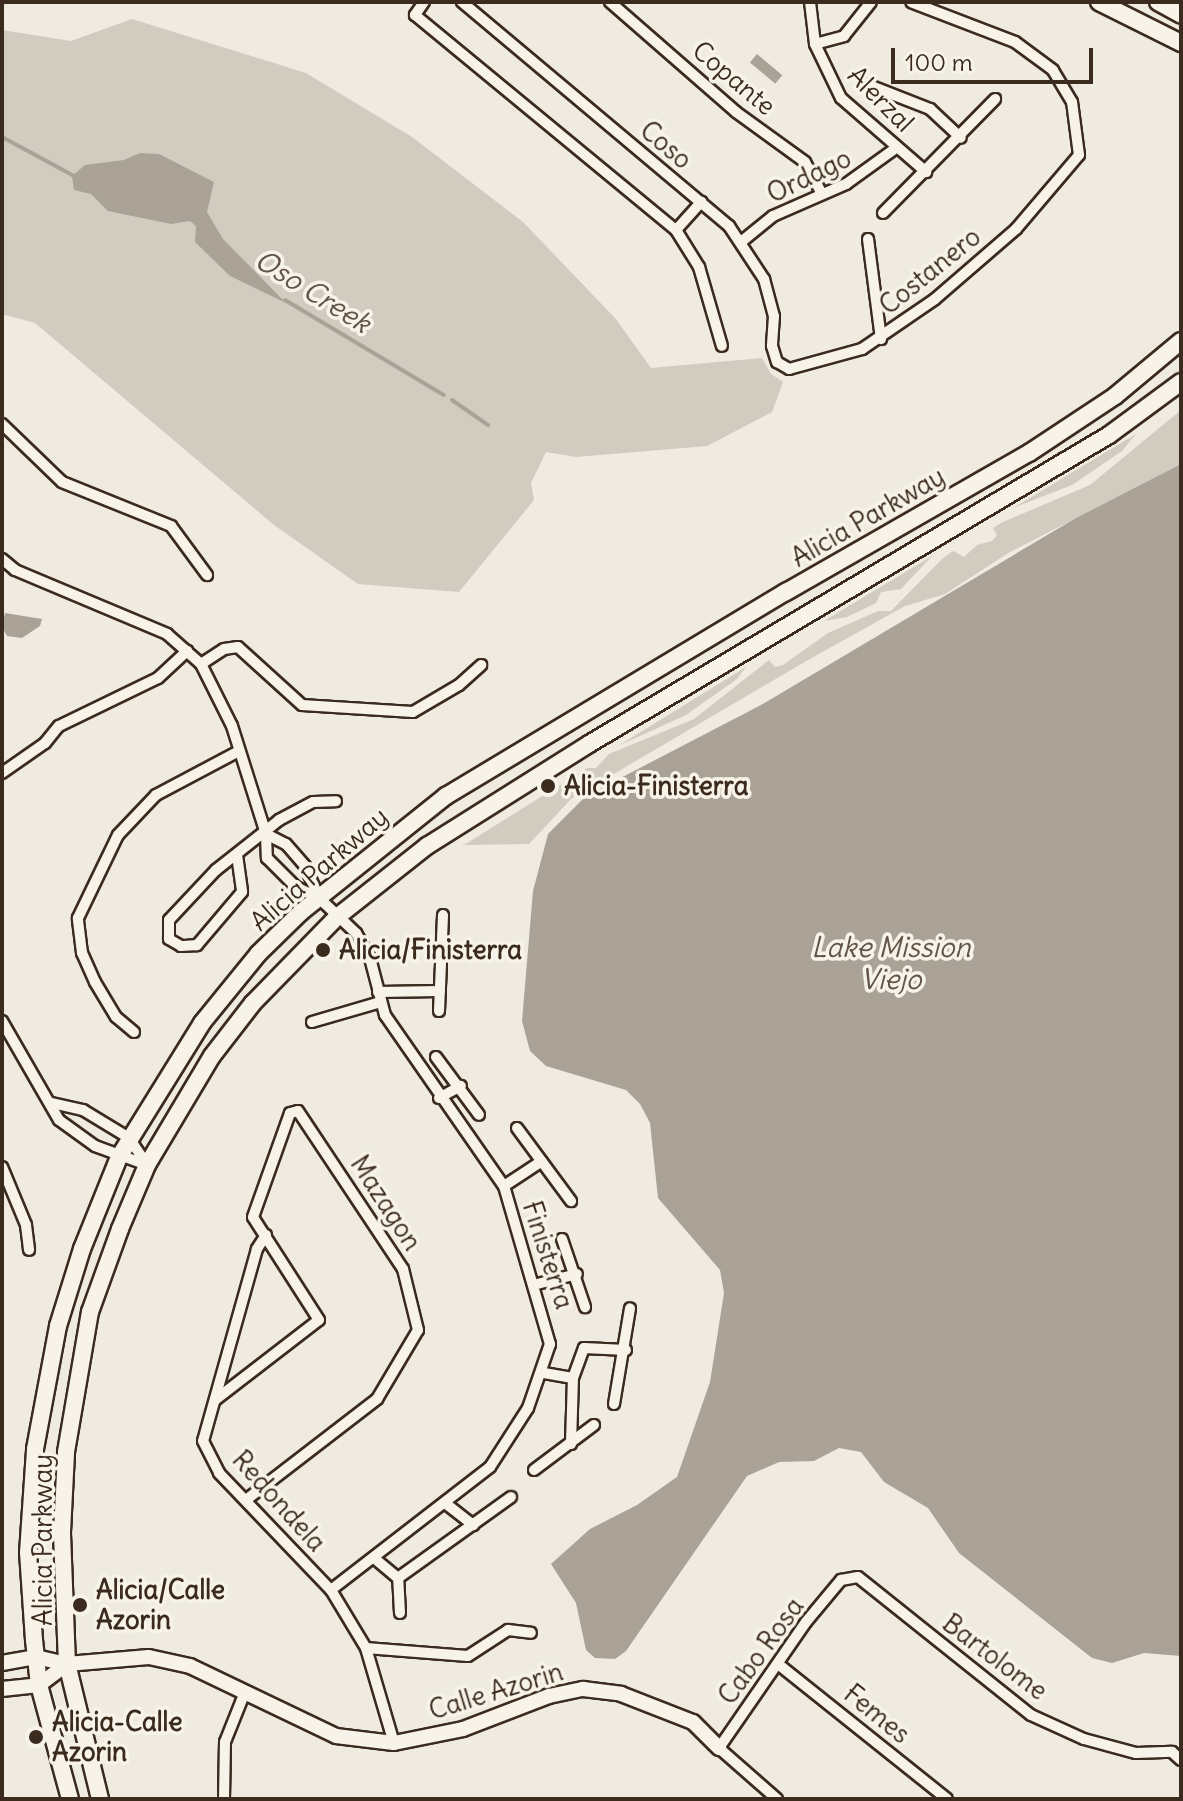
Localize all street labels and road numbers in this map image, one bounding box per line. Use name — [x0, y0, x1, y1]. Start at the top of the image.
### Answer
street label: Copante — [686, 34, 782, 122]
street label: Alerzal — [842, 60, 920, 138]
street label: Coso — [634, 114, 698, 176]
street label: Ordago — [762, 142, 856, 210]
street label: Costanero — [873, 221, 987, 321]
street label: Alicia Parkway — [786, 460, 950, 574]
street label: Alicia Parkway — [244, 801, 394, 937]
street label: Mazagon — [344, 1150, 428, 1256]
street label: Finisterra — [516, 1197, 580, 1313]
street label: Redondela — [226, 1444, 332, 1558]
street label: Alicia Parkway — [27, 1454, 59, 1626]
street label: Cabo Rosa — [712, 1591, 810, 1711]
street label: Bartolome — [936, 1607, 1054, 1707]
street label: Calle Azorin — [425, 1656, 567, 1726]
street label: Femes — [838, 1678, 916, 1750]

